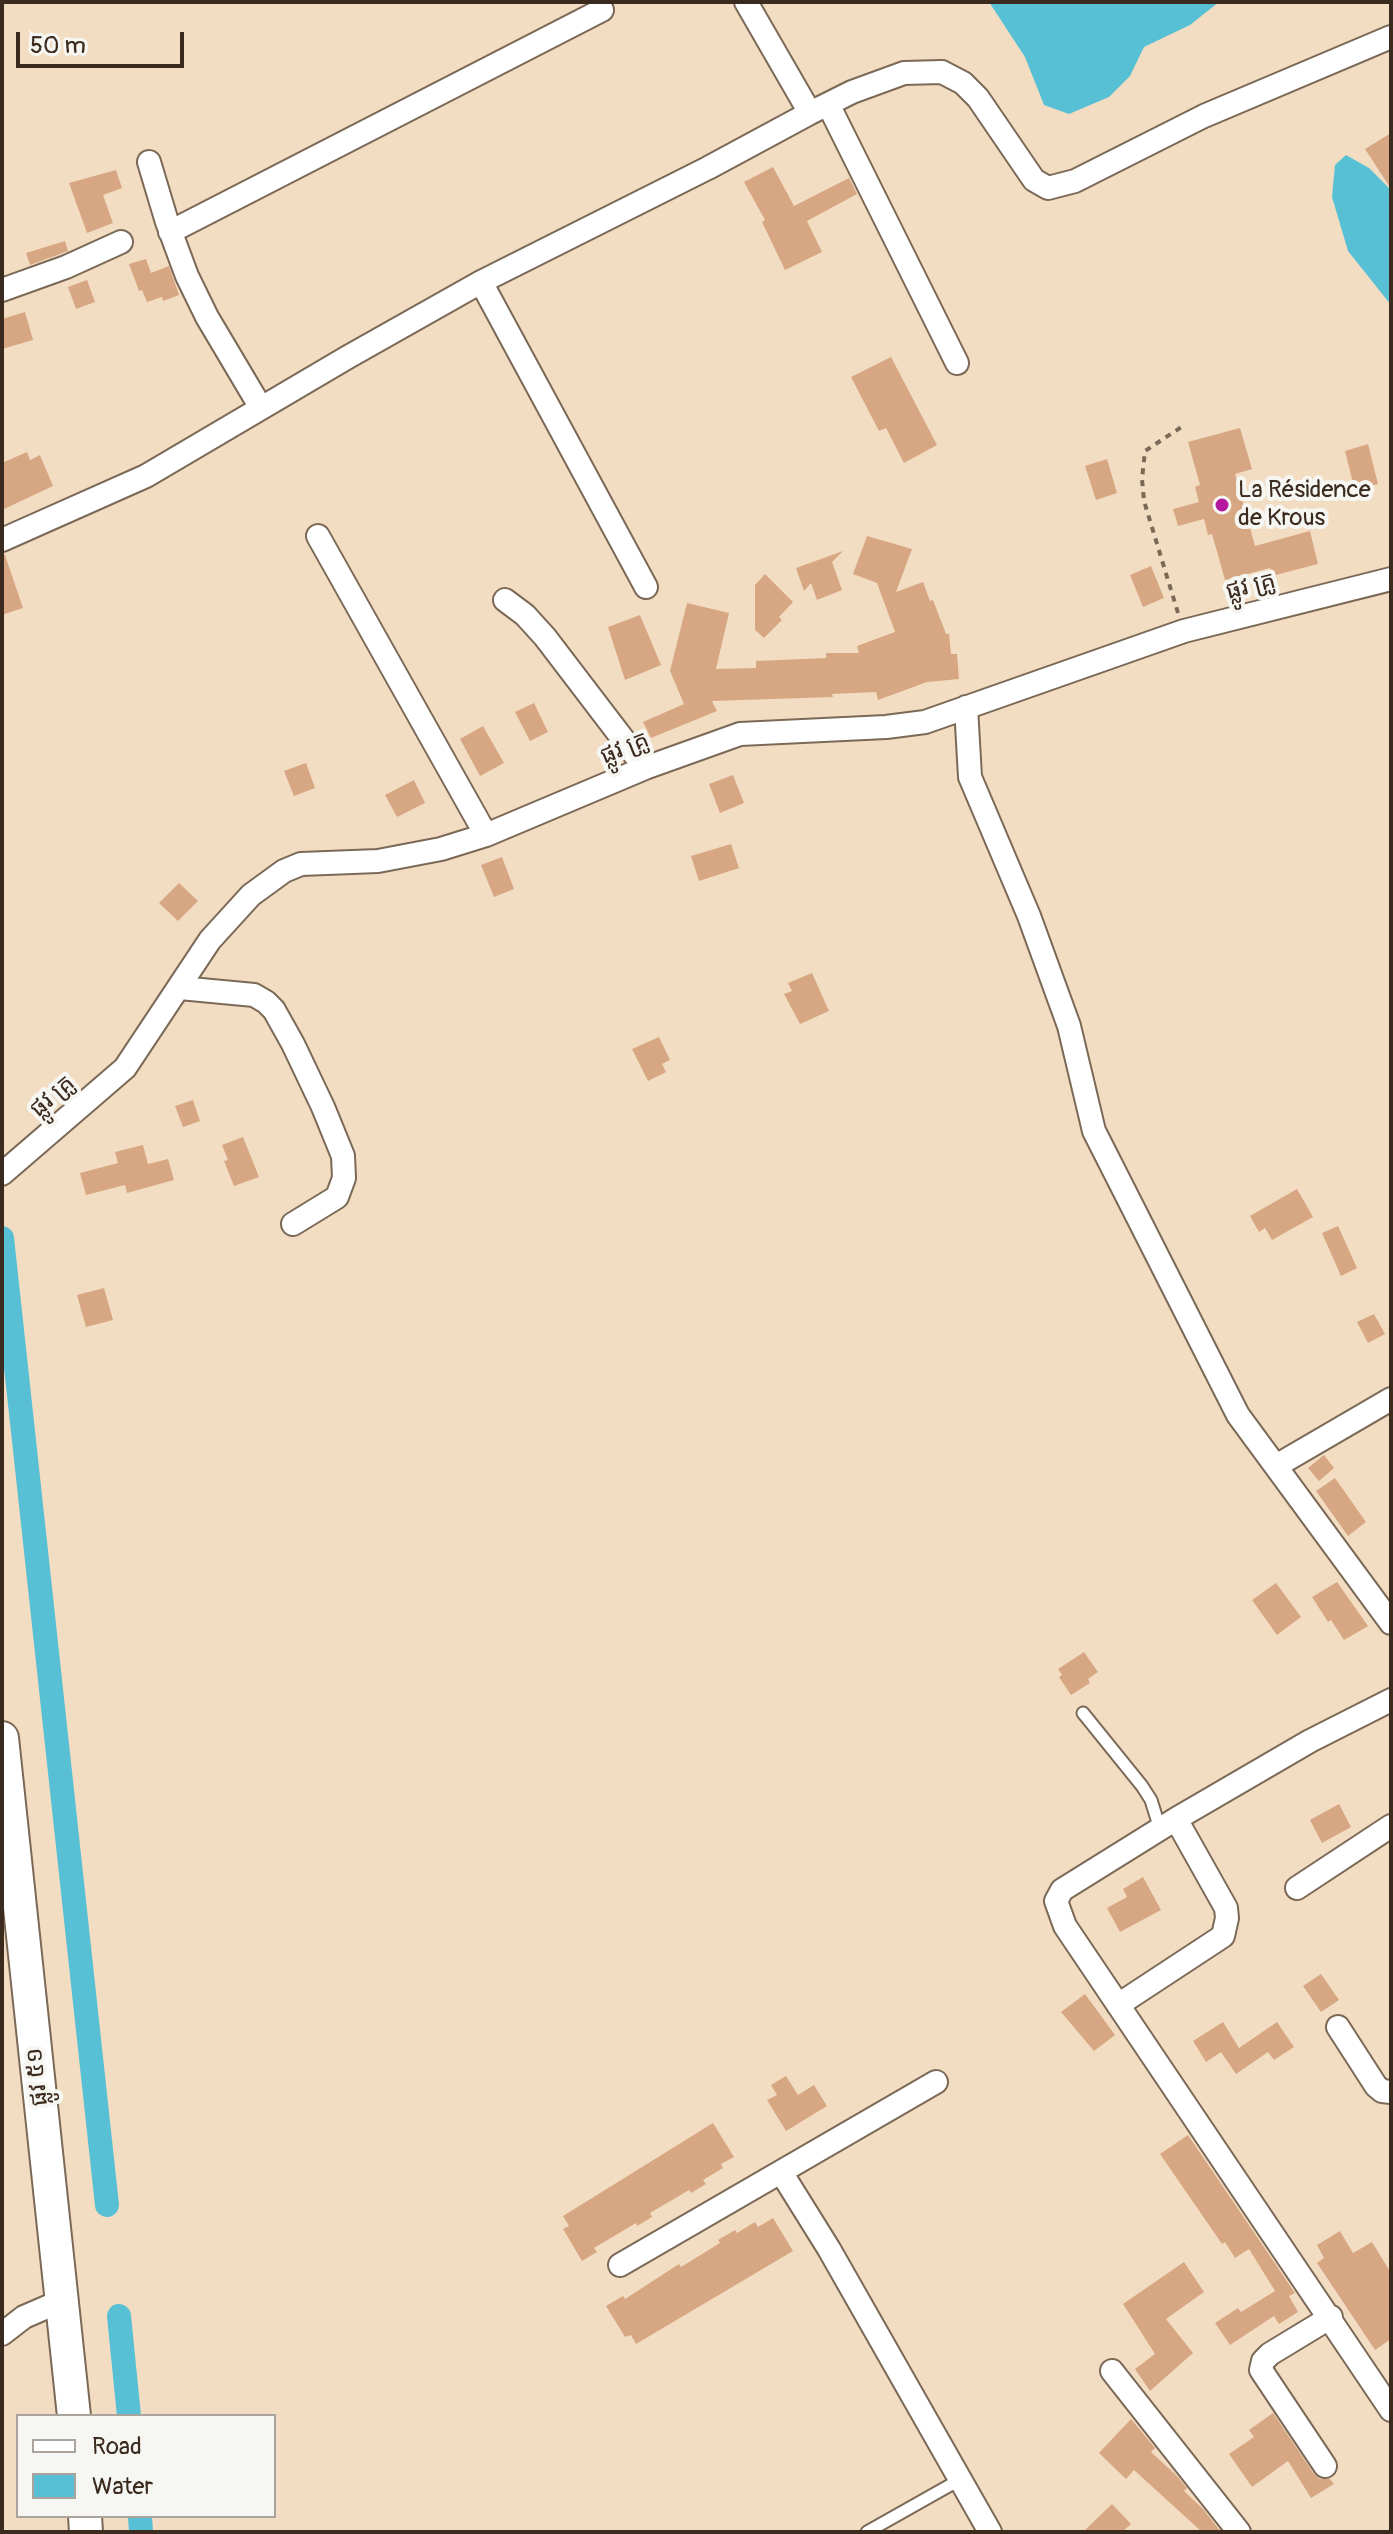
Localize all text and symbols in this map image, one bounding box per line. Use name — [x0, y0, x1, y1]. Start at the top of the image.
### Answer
scale bar — [20, 16, 188, 66]
text: 50 m — [30, 31, 86, 60]
place label: La Résidence de Krous — [1238, 477, 1371, 533]
marker: La Résidence de Krous — [1213, 496, 1231, 514]
street label: ផ្លូវ គ្រូ — [1223, 567, 1279, 607]
street label: ផ្លូវ គ្រូ — [596, 726, 654, 772]
street label: ផ្លូវ គ្រូ — [25, 1070, 81, 1124]
street label: ផ្លូវ ៥១ — [21, 2046, 55, 2108]
legend — [16, 2414, 276, 2518]
text: Road — [92, 2432, 142, 2461]
text: Water — [92, 2472, 153, 2501]

